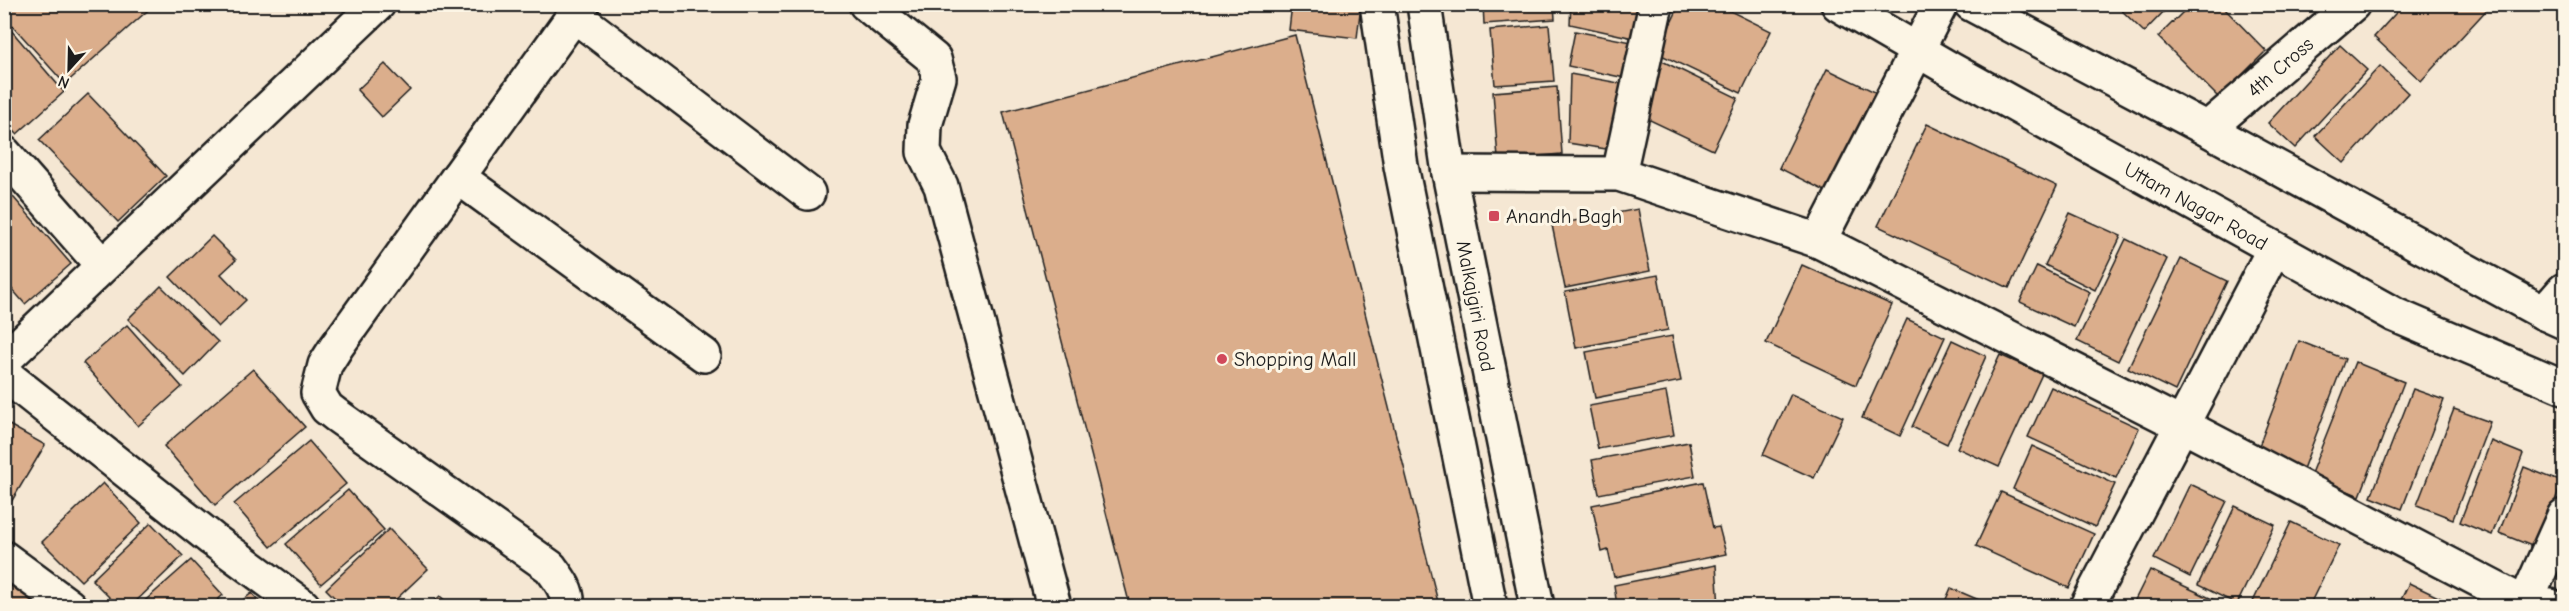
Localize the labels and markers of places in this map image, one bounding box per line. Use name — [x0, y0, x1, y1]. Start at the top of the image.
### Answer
place label: Anandh Bagh — [1506, 205, 1622, 228]
marker: Anandh Bagh — [1487, 209, 1501, 223]
place label: Shopping Mall — [1234, 348, 1356, 371]
marker: Shopping Mall — [1215, 352, 1229, 366]

